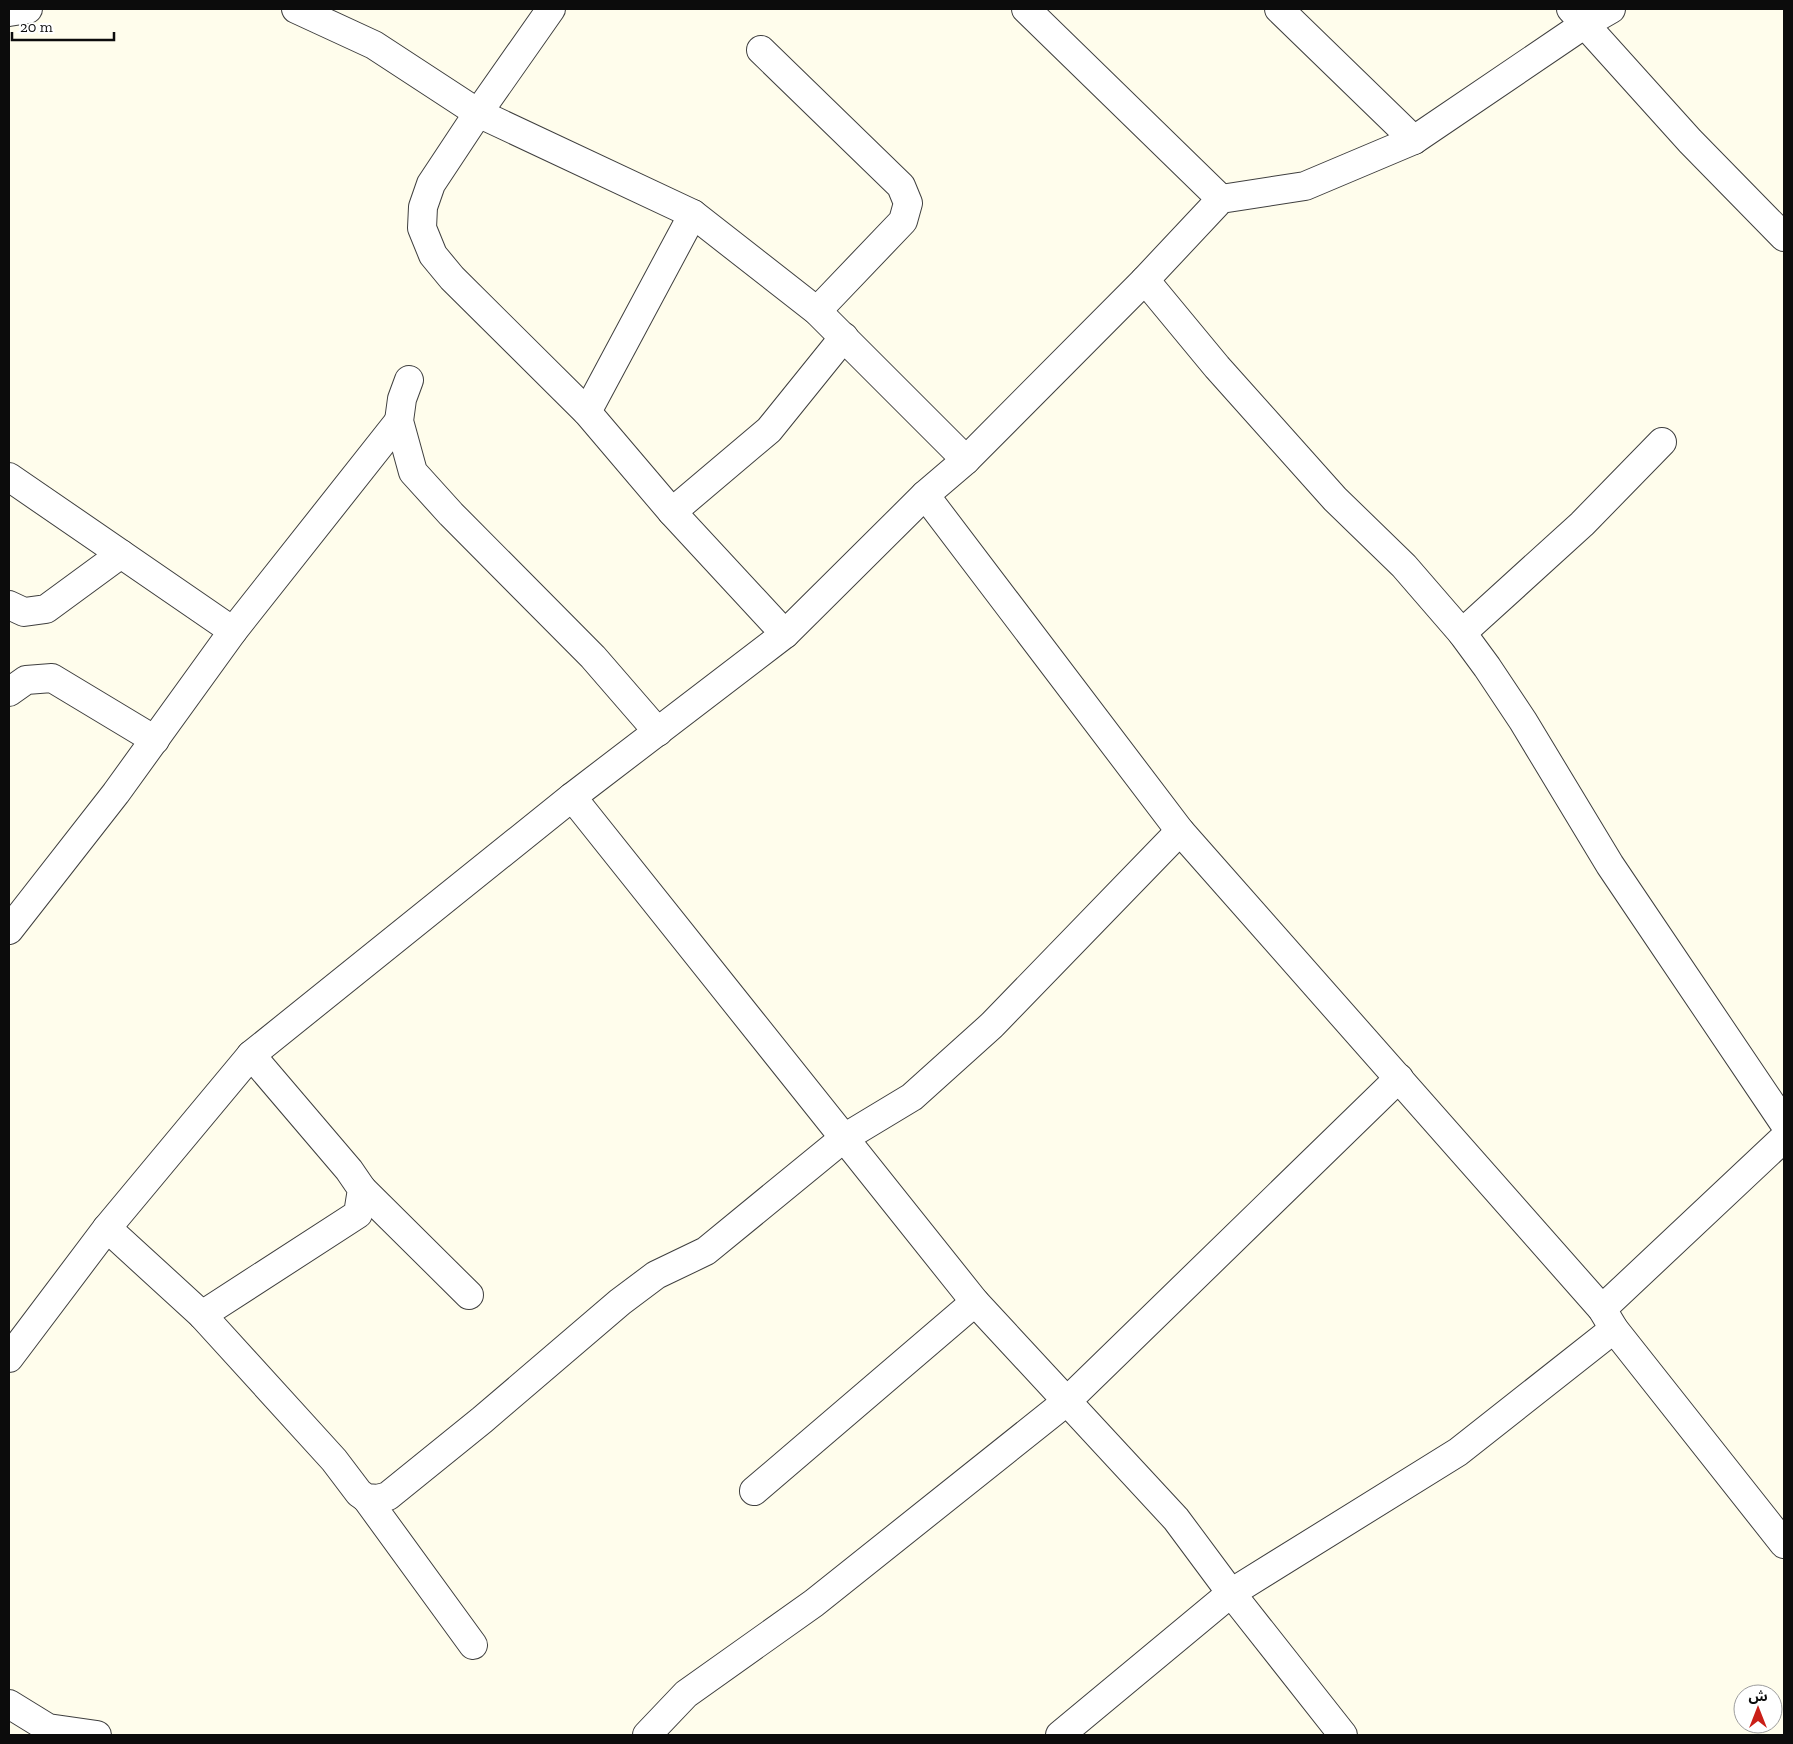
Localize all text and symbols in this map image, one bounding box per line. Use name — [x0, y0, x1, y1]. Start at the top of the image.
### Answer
scale bar — [12, 10, 115, 42]
text: 20 m — [20, 18, 53, 36]
north arrow — [1733, 1684, 1783, 1734]
text: ش — [1748, 1688, 1768, 1705]

